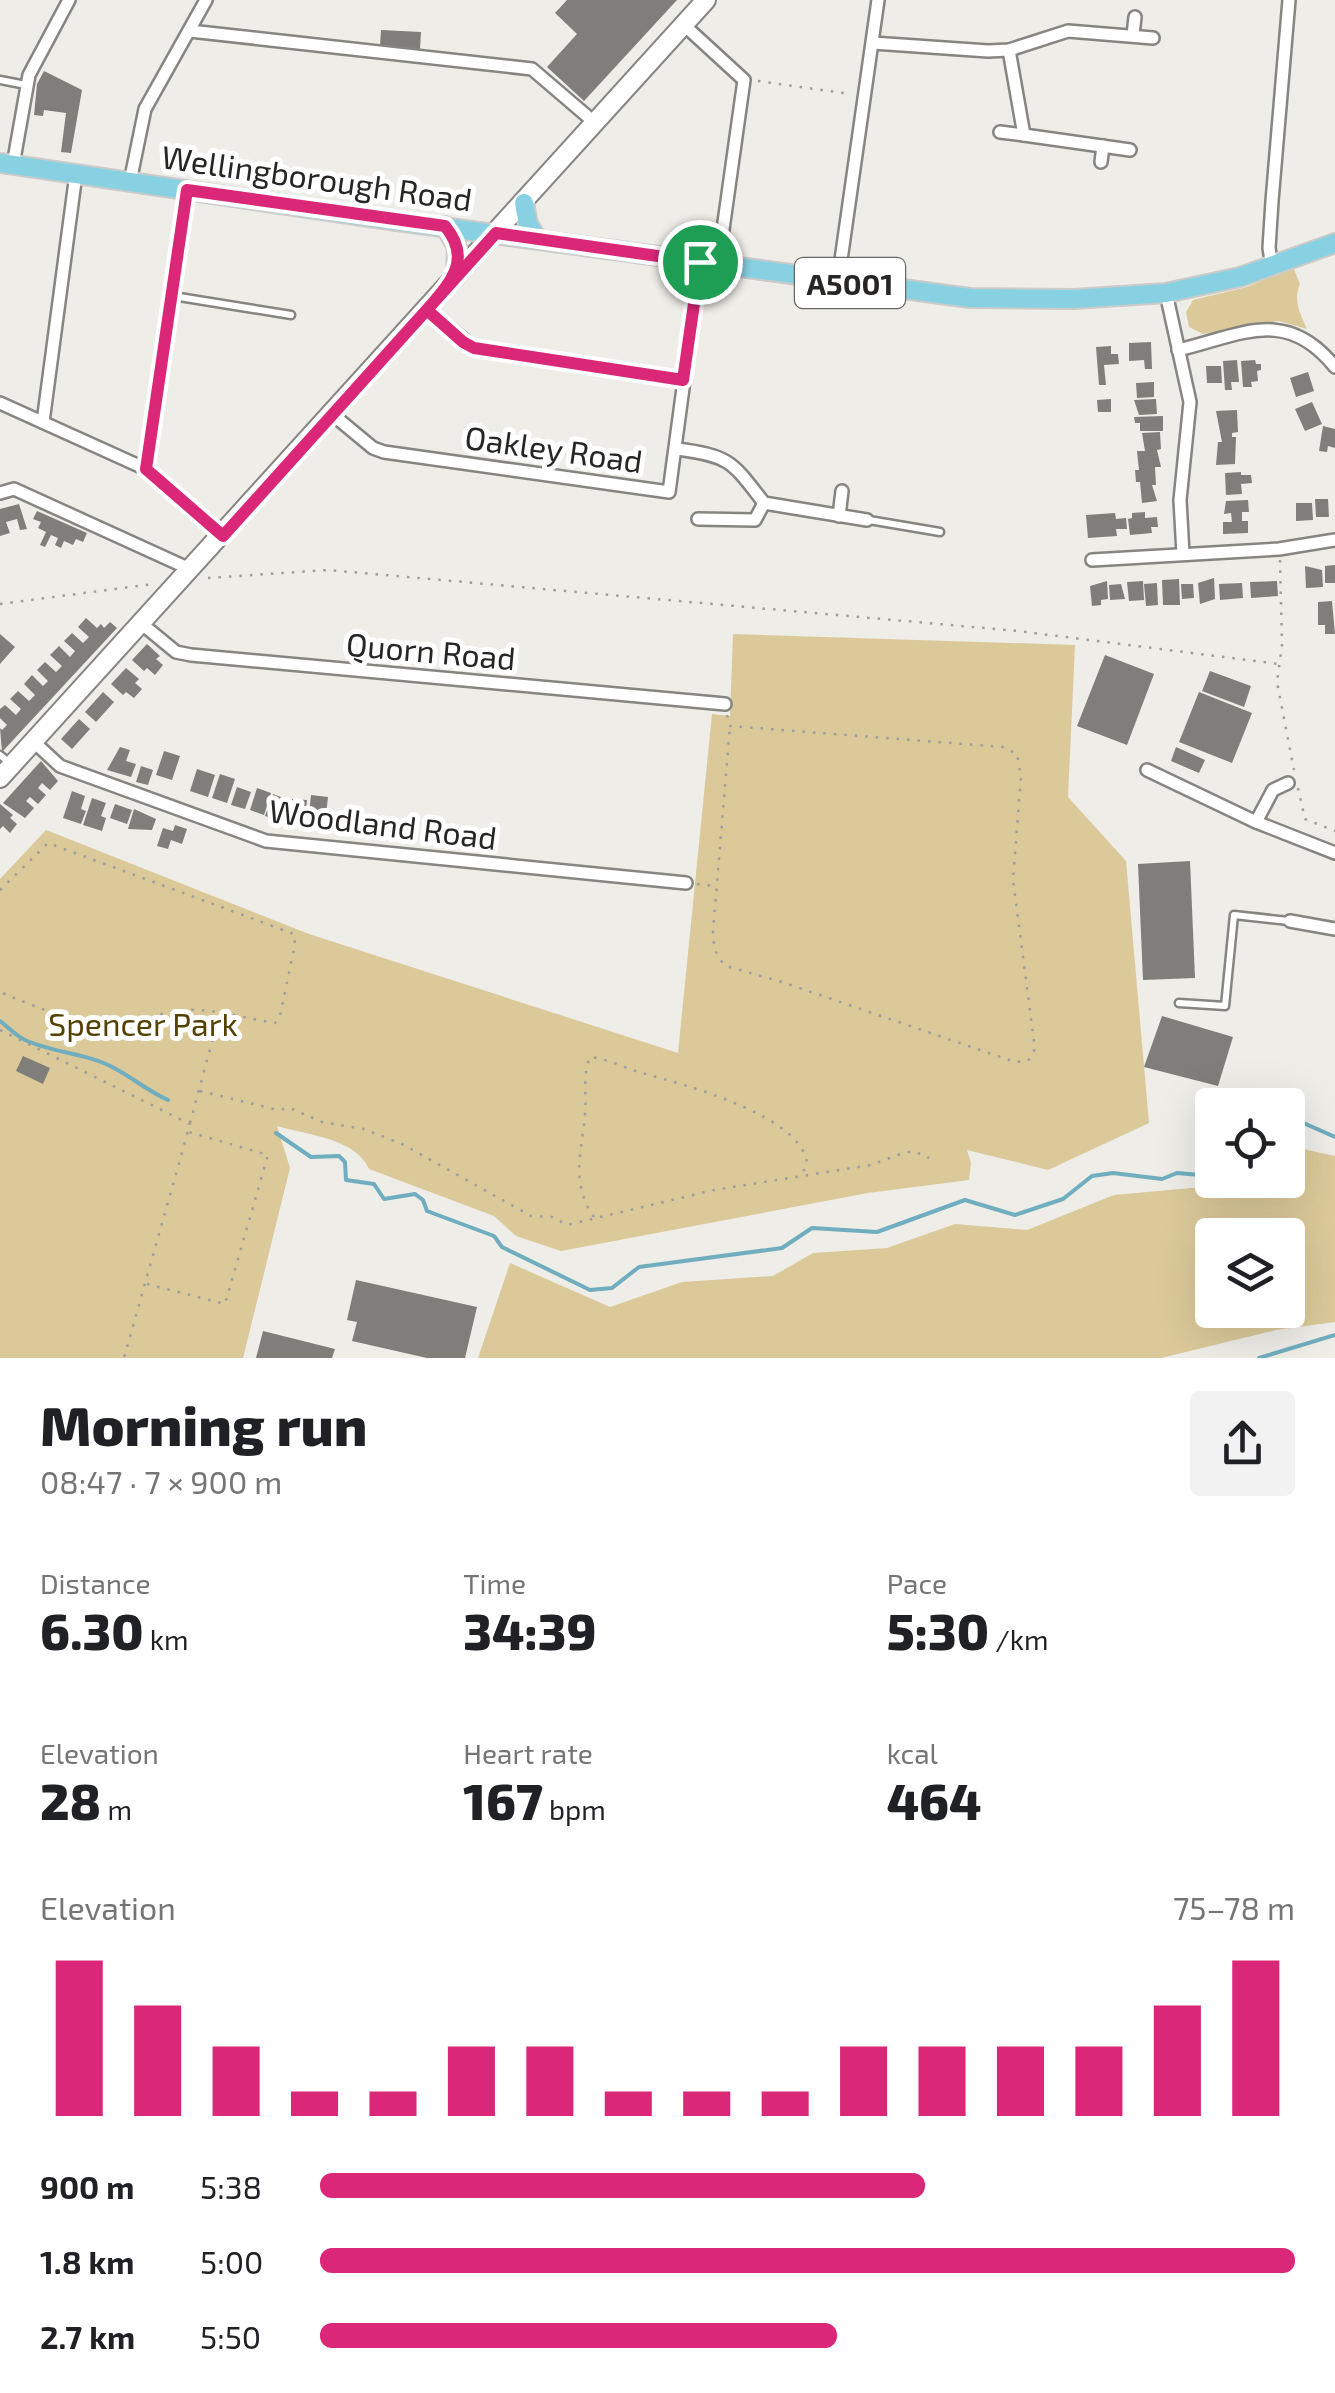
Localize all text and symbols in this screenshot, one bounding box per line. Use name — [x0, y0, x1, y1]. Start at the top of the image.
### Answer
street label: Wellingborough Road — [159, 136, 475, 218]
pin — [658, 220, 743, 305]
icon: arrive — [673, 235, 728, 290]
road number: A5001 — [795, 258, 905, 308]
street label: Oakley Road — [463, 417, 645, 479]
street label: Quorn Road — [345, 624, 517, 677]
street label: Woodland Road — [267, 790, 499, 856]
park label: Spencer Park — [48, 1004, 238, 1042]
map controls — [1195, 1088, 1305, 1328]
button: locate — [1195, 1088, 1305, 1198]
button: layers — [1195, 1218, 1305, 1328]
text: Morning run — [40, 1391, 368, 1457]
button: share — [1190, 1391, 1295, 1496]
text: 08:47 · 7 × 900 m — [40, 1462, 282, 1500]
text: Distance — [40, 1566, 151, 1600]
text: Time — [463, 1566, 526, 1600]
text: Pace — [887, 1566, 947, 1600]
text: 6.30 — [40, 1600, 144, 1660]
text: 34:39 — [463, 1600, 596, 1660]
text: 5:30 — [887, 1600, 989, 1660]
text: km — [144, 1622, 189, 1656]
text: /km — [989, 1622, 1049, 1656]
text: Elevation — [40, 1736, 159, 1770]
text: Heart rate — [463, 1736, 593, 1770]
text: kcal — [887, 1736, 938, 1770]
text: 28 — [40, 1770, 101, 1830]
text: 167 — [463, 1770, 543, 1830]
text: 464 — [887, 1770, 982, 1830]
text: m — [101, 1792, 132, 1826]
text: bpm — [543, 1792, 606, 1826]
text: Elevation — [40, 1888, 176, 1926]
text: 75–78 m — [1173, 1888, 1295, 1926]
text: 900 m — [40, 2167, 134, 2205]
text: 5:38 — [200, 2167, 262, 2205]
text: 1.8 km — [40, 2242, 135, 2280]
text: 5:00 — [200, 2242, 263, 2280]
text: 2.7 km — [40, 2317, 135, 2355]
text: 5:50 — [200, 2317, 261, 2355]

